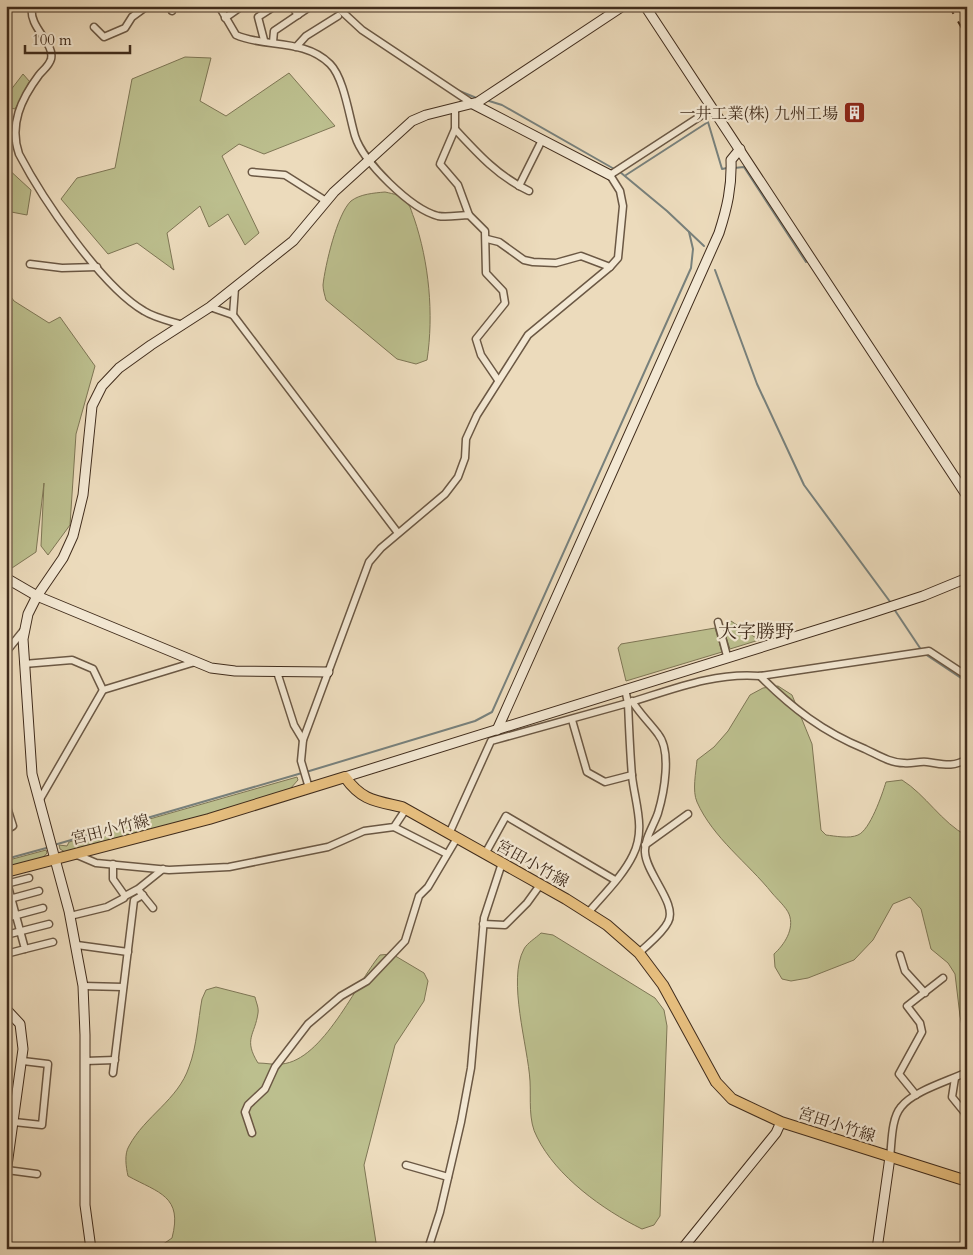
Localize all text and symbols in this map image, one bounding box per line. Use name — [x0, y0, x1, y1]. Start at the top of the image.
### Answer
scale bar — [25, 22, 130, 54]
text: 100 m — [32, 30, 72, 50]
building icon: 一井工業(株) 九州工場 — [842, 101, 866, 125]
place label: 一井工業(株) 九州工場 — [680, 103, 838, 125]
district label: 大字勝野 — [718, 619, 794, 645]
street label: 宮田小竹線 — [69, 810, 152, 850]
street label: 宮田小竹線 — [492, 835, 573, 893]
street label: 宮田小竹線 — [795, 1102, 878, 1148]

